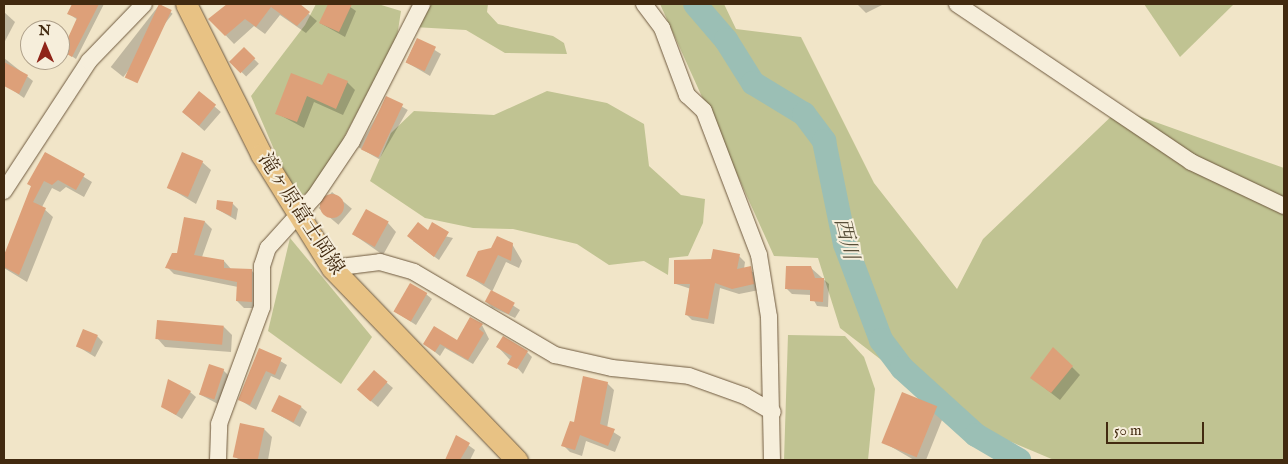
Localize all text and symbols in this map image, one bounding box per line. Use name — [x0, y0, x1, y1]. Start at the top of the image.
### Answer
north arrow — [20, 20, 70, 70]
text: N — [39, 22, 51, 40]
street label: 滝ヶ原富士岡線 — [253, 149, 349, 279]
water label: 西川 — [828, 216, 862, 262]
scale bar — [1108, 412, 1206, 444]
text: 50 m — [1114, 421, 1142, 440]

